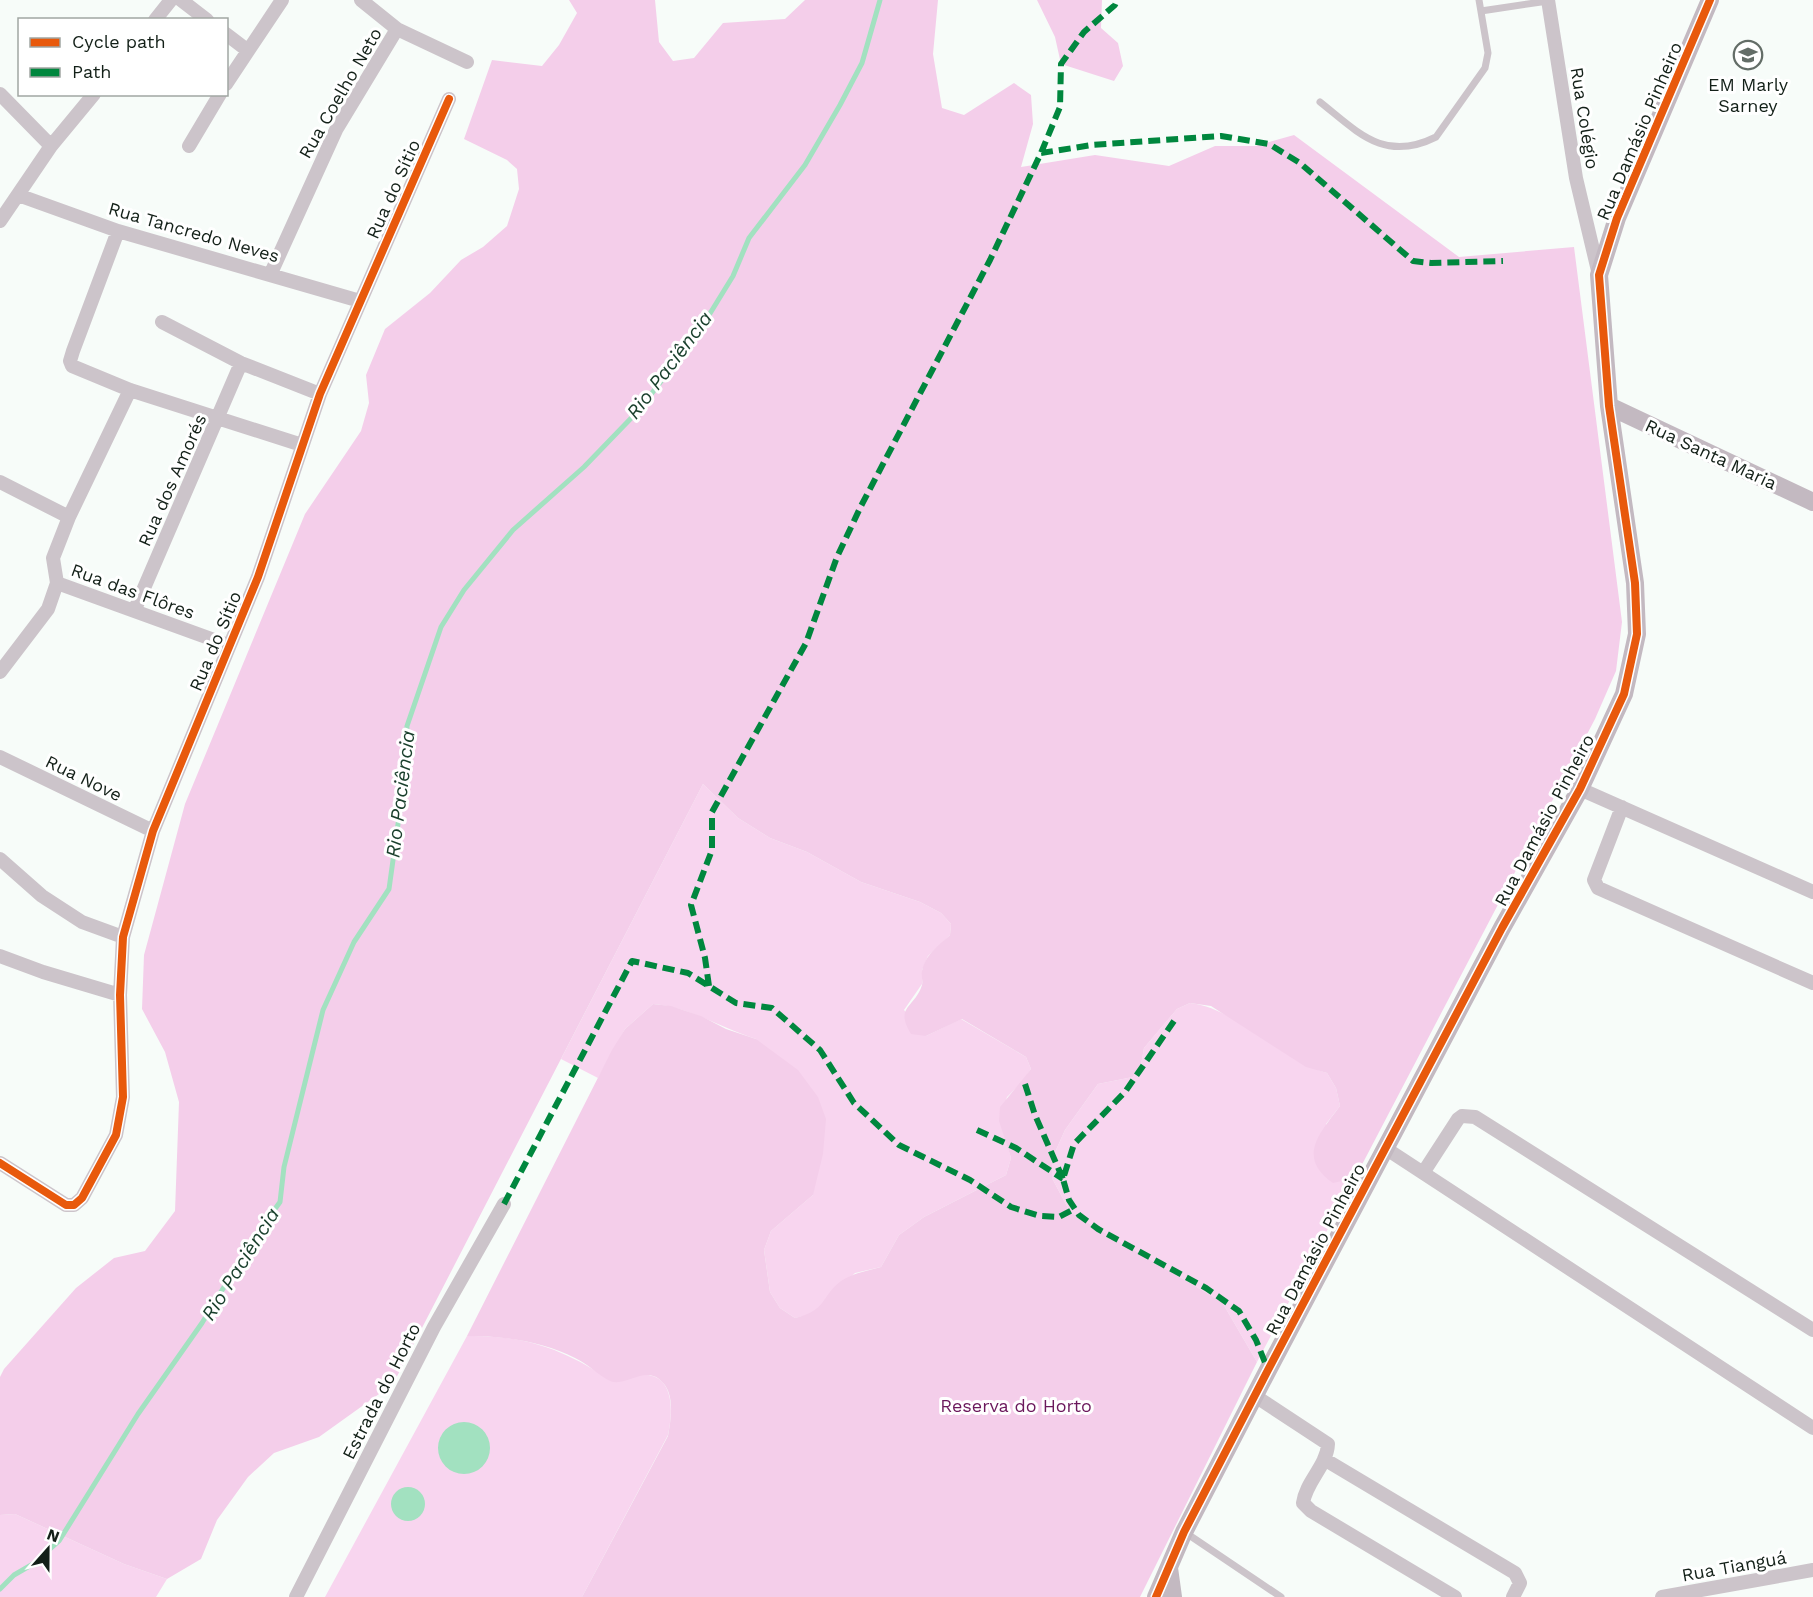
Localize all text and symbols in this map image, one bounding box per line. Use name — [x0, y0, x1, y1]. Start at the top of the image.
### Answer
legend — [18, 18, 228, 96]
street label: Rua Coelho Neto — [294, 24, 386, 162]
text: Cycle path — [72, 31, 166, 52]
street label: Rua Damásio Pinheiro — [1592, 39, 1686, 223]
school or university icon: EM Marly Sarney — [1732, 39, 1764, 71]
text: Path — [72, 61, 112, 82]
street label: Rua Colégio — [1567, 65, 1603, 171]
place label: EM Marly Sarney — [1708, 74, 1789, 116]
street label: Rua do Sítio — [362, 136, 424, 242]
street label: Rua Tancredo Neves — [106, 198, 282, 266]
water label: Rio Paciência — [621, 307, 717, 423]
street label: Rua dos Amorés — [133, 411, 211, 549]
street label: Rua Santa Maria — [1642, 414, 1780, 494]
street label: Rua das Flôres — [68, 559, 198, 623]
street label: Rua do Sítio — [185, 588, 245, 694]
water label: Rio Paciência — [380, 729, 420, 859]
street label: Rua Damásio Pinheiro — [1490, 730, 1598, 910]
street label: Rua Nove — [42, 751, 126, 805]
street label: Rua Damásio Pinheiro — [1261, 1159, 1369, 1339]
water label: Rio Paciência — [196, 1203, 284, 1325]
street label: Estrada do Horto — [338, 1319, 424, 1463]
park label: Reserva do Horto — [940, 1395, 1092, 1416]
north arrow — [18, 1519, 78, 1579]
text: N — [44, 1524, 62, 1546]
street label: Rua Tianguá — [1680, 1546, 1788, 1586]

